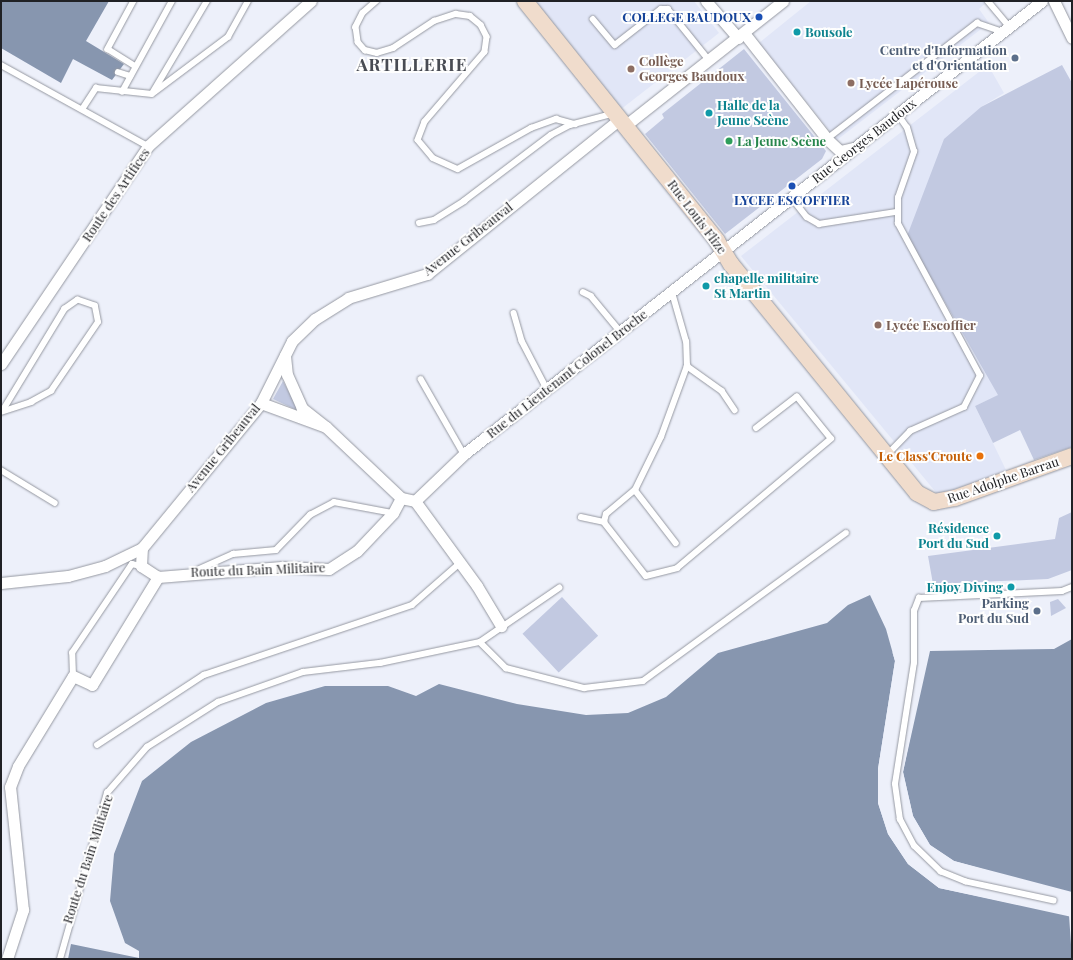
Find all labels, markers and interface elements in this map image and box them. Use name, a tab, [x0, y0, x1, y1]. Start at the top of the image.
place label: COLLEGE BAUDOUX	[622, 9, 751, 25]
marker: COLLEGE BAUDOUX	[754, 12, 764, 22]
place label: Bousole	[805, 24, 853, 40]
marker: Bousole	[792, 27, 802, 37]
place label: Centre d'Information et d'Orientation	[880, 43, 1007, 74]
marker: Centre d'Information et d'Orientation	[1010, 53, 1020, 63]
place label: Collège Georges Baudoux	[639, 54, 744, 85]
district label: ARTILLERIE	[357, 55, 467, 75]
marker: Collège Georges Baudoux	[626, 64, 636, 74]
place label: Lycée Lapérouse	[859, 75, 958, 91]
marker: Lycée Lapérouse	[846, 78, 856, 88]
street label: Rue Georges Baudoux	[809, 95, 919, 187]
place label: Halle de la Jeune Scène	[717, 98, 789, 129]
marker: Halle de la Jeune Scène	[704, 108, 714, 118]
place label: La Jeune Scène	[737, 133, 826, 149]
marker: La Jeune Scène	[724, 136, 734, 146]
street label: Route des Artifices	[79, 145, 153, 245]
street label: Rue Louis Flize	[664, 177, 730, 257]
marker: LYCEE ESCOFFIER	[787, 181, 797, 191]
place label: LYCEE ESCOFFIER	[734, 192, 850, 208]
street label: Avenue Gribeauval	[420, 199, 516, 279]
place label: chapelle militaire St Martin	[714, 271, 819, 302]
marker: chapelle militaire St Martin	[701, 281, 711, 291]
street label: Rue du Lieutenant Colonel Broche	[483, 306, 651, 442]
place label: Lycée Escoffier	[886, 317, 976, 333]
marker: Lycée Escoffier	[873, 320, 883, 330]
street label: Avenue Gribeauval	[183, 401, 263, 495]
place label: Le Class'Croute	[879, 448, 972, 464]
marker: Le Class'Croute	[975, 451, 985, 461]
street label: Rue Adolphe Barrau	[945, 454, 1061, 506]
place label: Résidence Port du Sud	[918, 521, 989, 552]
marker: Résidence Port du Sud	[992, 531, 1002, 541]
street label: Route du Bain Militaire	[190, 560, 326, 580]
place label: Enjoy Diving	[926, 579, 1003, 595]
marker: Enjoy Diving	[1006, 582, 1016, 592]
place label: Parking Port du Sud	[958, 596, 1029, 627]
marker: Parking Port du Sud	[1032, 606, 1042, 616]
street label: Route du Bain Militaire	[60, 792, 116, 926]

